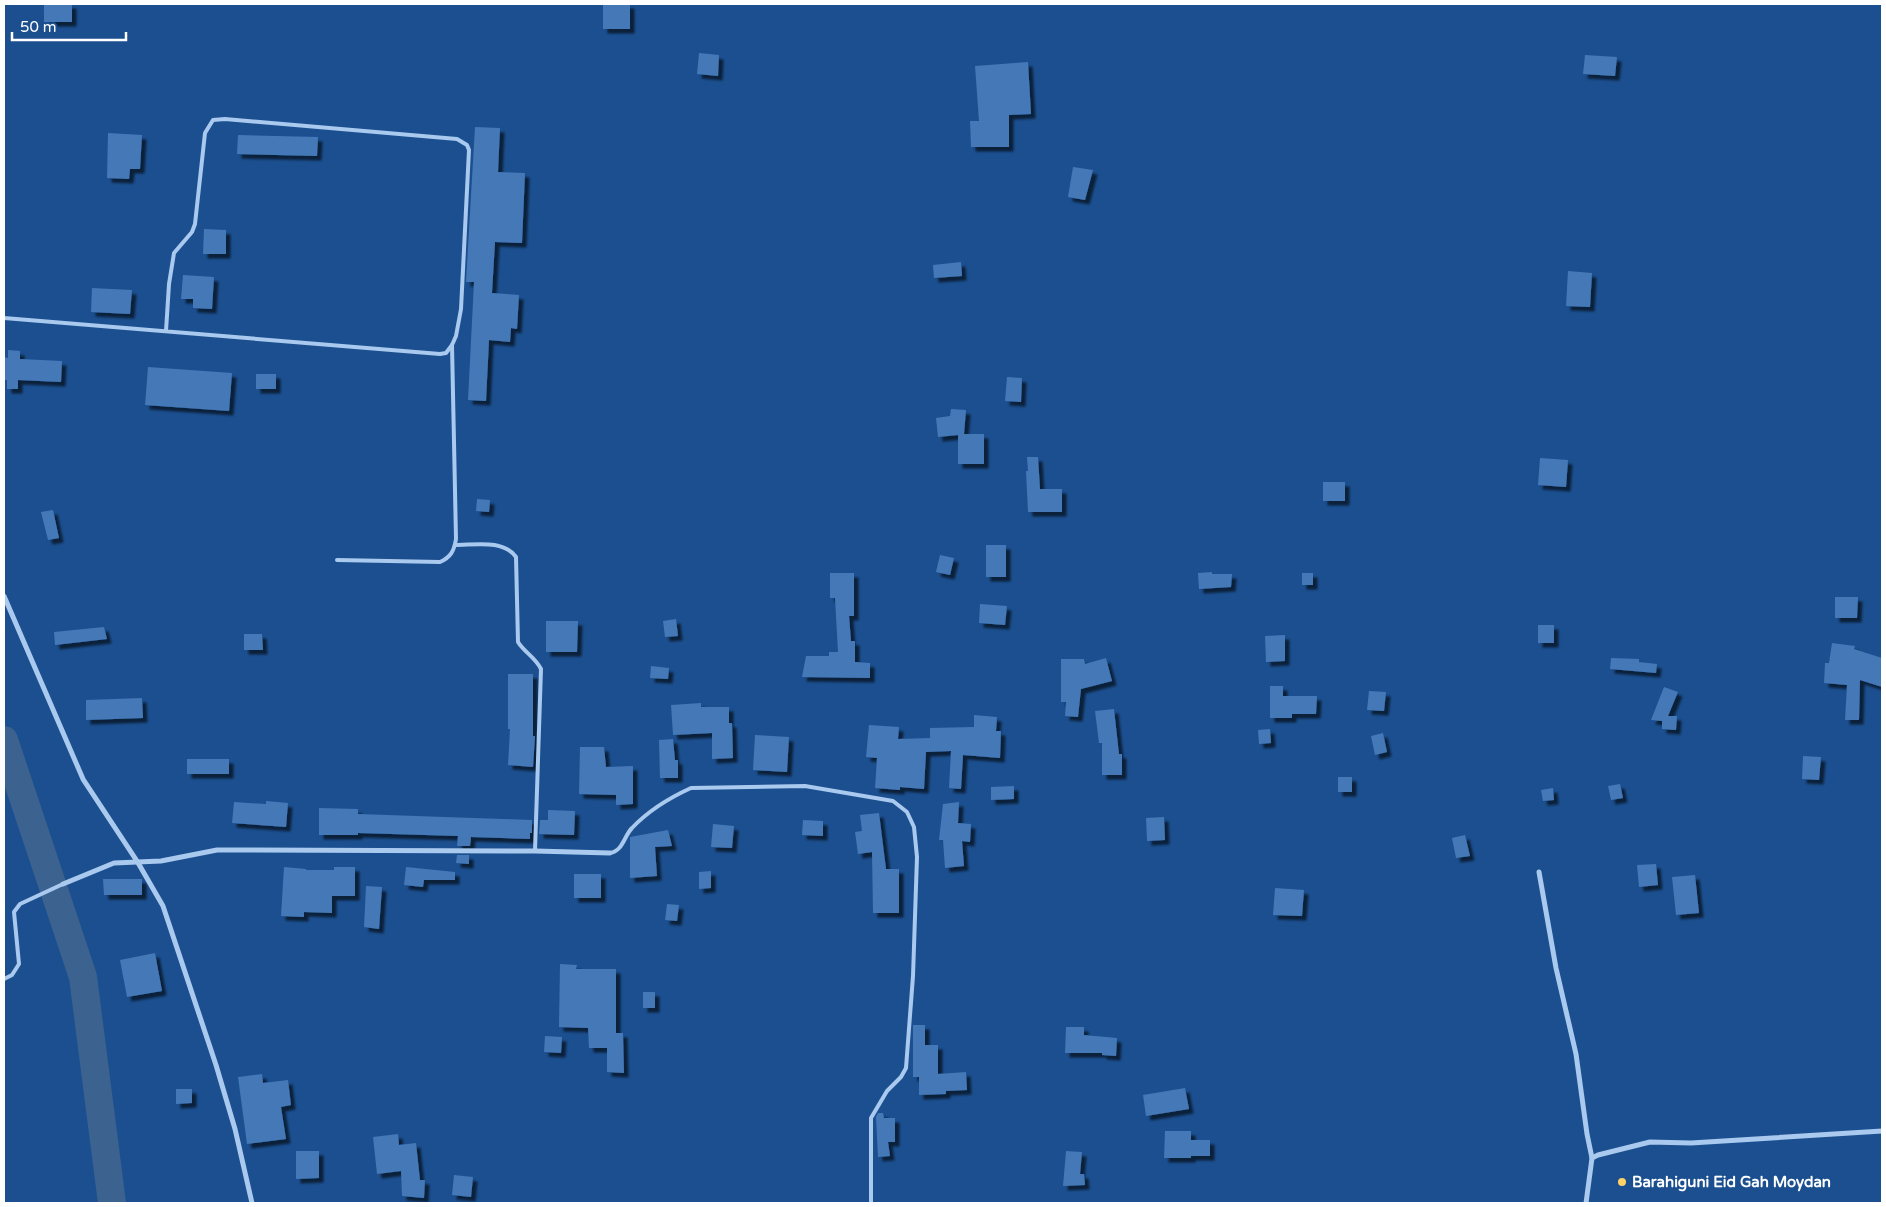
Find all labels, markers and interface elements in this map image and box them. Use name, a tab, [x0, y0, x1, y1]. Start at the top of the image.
scale bar	[12, 10, 126, 42]
text: 50 m	[20, 18, 57, 36]
place label: Barahiguni Eid Gah Moydan	[1632, 1173, 1831, 1192]
marker: Barahiguni Eid Gah Moydan	[1616, 1176, 1628, 1188]

